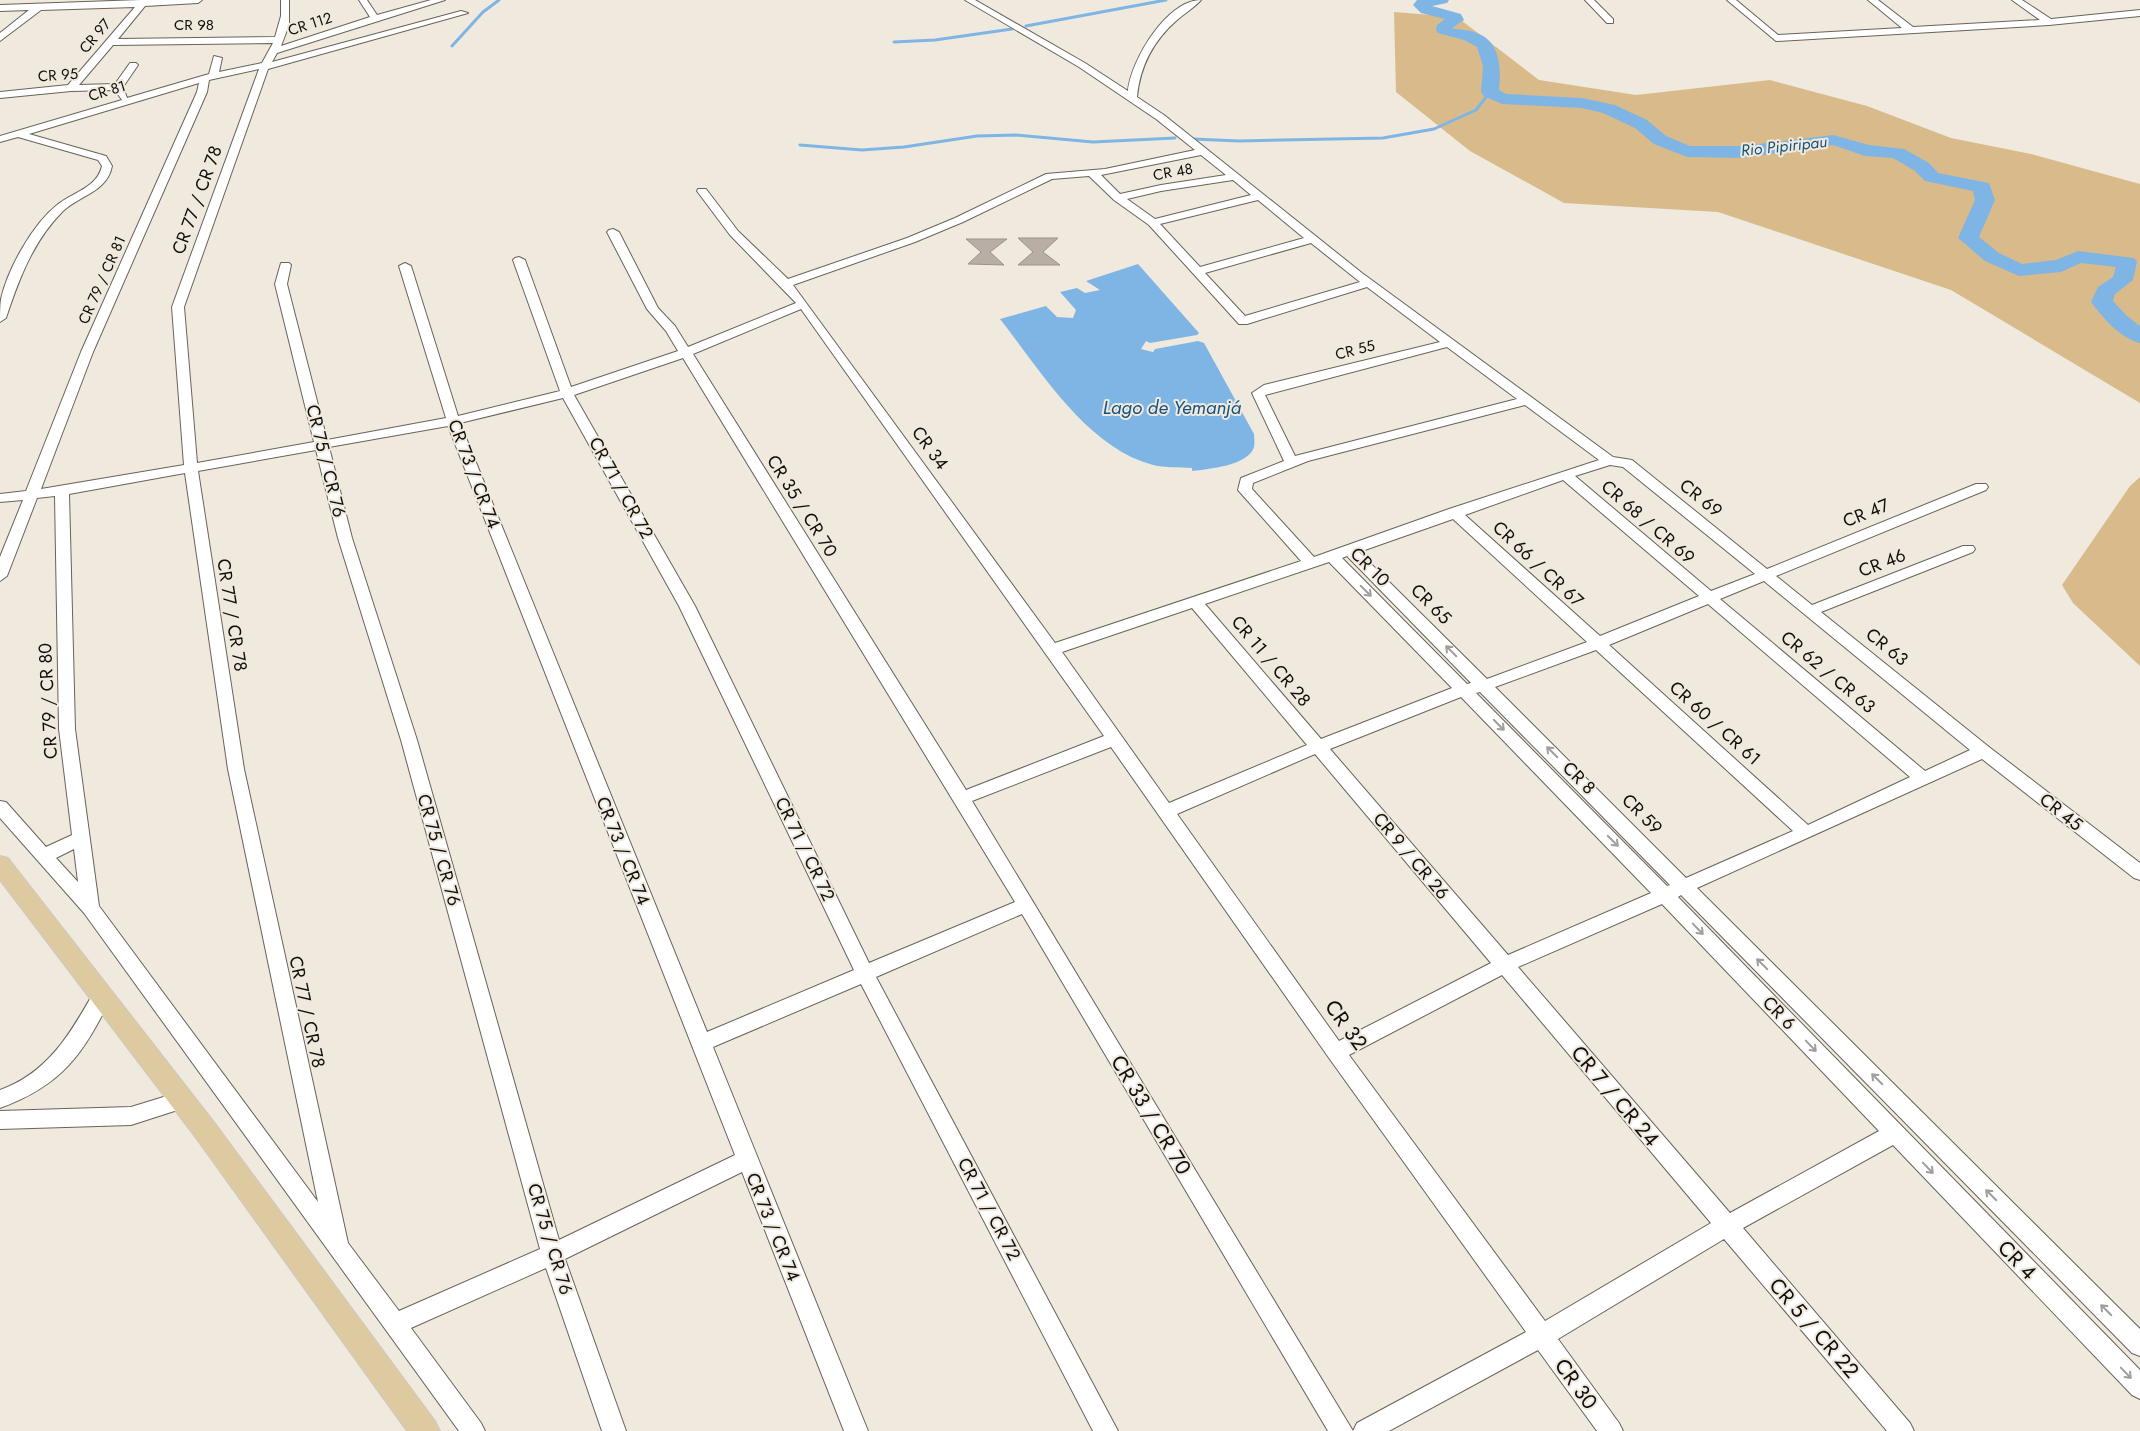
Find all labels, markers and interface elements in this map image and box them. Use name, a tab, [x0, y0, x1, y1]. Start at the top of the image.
street label: CR 112	[285, 7, 335, 41]
street label: CR 97	[74, 14, 116, 58]
street label: CR 98	[174, 14, 214, 36]
street label: CR 95	[37, 63, 79, 87]
street label: CR 81	[86, 75, 128, 107]
water label: Rio Pipiripau	[1740, 130, 1828, 162]
street label: CR 77 / CR 78	[165, 142, 229, 258]
street label: CR 48	[1151, 158, 1195, 186]
street label: CR 79 / CR 81	[73, 232, 131, 328]
street label: CR 55	[1333, 334, 1377, 366]
water label: Lago de Yemanjá	[1103, 394, 1242, 421]
street label: CR 75 / CR 76	[299, 402, 353, 520]
street label: CR 73 / CR 74	[441, 416, 507, 532]
street label: CR 34	[905, 421, 955, 475]
street label: CR 71 / CR 72	[582, 432, 660, 544]
street label: CR 35 / CR 70	[760, 450, 844, 562]
street label: CR 69	[1674, 473, 1728, 523]
street label: CR 68 / CR 69	[1595, 474, 1701, 570]
street label: CR 47	[1839, 492, 1894, 534]
street label: CR 66 / CR 67	[1487, 515, 1590, 614]
street label: CR 10	[1344, 541, 1396, 593]
street label: CR 46	[1855, 542, 1909, 584]
street label: CR 77 / CR 78	[210, 557, 254, 673]
street label: CR 65	[1405, 578, 1457, 630]
one-way arrow	[1360, 585, 1373, 597]
street label: CR 11 / CR 28	[1225, 610, 1317, 712]
street label: CR 63	[1860, 622, 1914, 672]
street label: CR 62 / CR 63	[1775, 625, 1881, 720]
street label: CR 79 / CR 80	[32, 642, 64, 760]
one-way arrow	[1445, 645, 1457, 657]
street label: CR 60 / CR 61	[1663, 675, 1767, 771]
one-way arrow	[1493, 719, 1505, 731]
one-way arrow	[1546, 746, 1558, 758]
street label: CR 8	[1556, 755, 1602, 801]
street label: CR 45	[2034, 787, 2088, 837]
street label: CR 59	[1616, 788, 1668, 840]
street label: CR 75 / CR 76	[411, 791, 467, 909]
street label: CR 73 / CR 74	[589, 793, 657, 909]
street label: CR 71 / CR 72	[769, 793, 841, 905]
street label: CR 9 / CR 26	[1367, 807, 1455, 905]
one-way arrow	[1606, 835, 1619, 847]
one-way arrow	[1692, 922, 1704, 935]
street label: CR 77 / CR 78	[282, 954, 332, 1070]
one-way arrow	[1756, 958, 1769, 970]
street label: CR 6	[1756, 990, 1802, 1036]
street label: CR 32	[1317, 994, 1375, 1056]
street label: CR 7 / CR 24	[1564, 1039, 1666, 1153]
one-way arrow	[1805, 1039, 1817, 1052]
street label: CR 33 / CR 70	[1103, 1049, 1199, 1181]
one-way arrow	[1871, 1073, 1883, 1086]
street label: CR 71 / CR 72	[951, 1153, 1027, 1265]
one-way arrow	[1922, 1162, 1934, 1174]
street label: CR 73 / CR 74	[739, 1169, 807, 1285]
street label: CR 75 / CR 76	[521, 1180, 579, 1298]
one-way arrow	[1985, 1188, 1997, 1201]
street label: CR 4	[1991, 1234, 2043, 1286]
street label: CR 5 / CR 22	[1762, 1271, 1866, 1385]
one-way arrow	[2100, 1304, 2112, 1316]
street label: CR 30	[1547, 1352, 1605, 1416]
one-way arrow	[2120, 1367, 2132, 1379]

